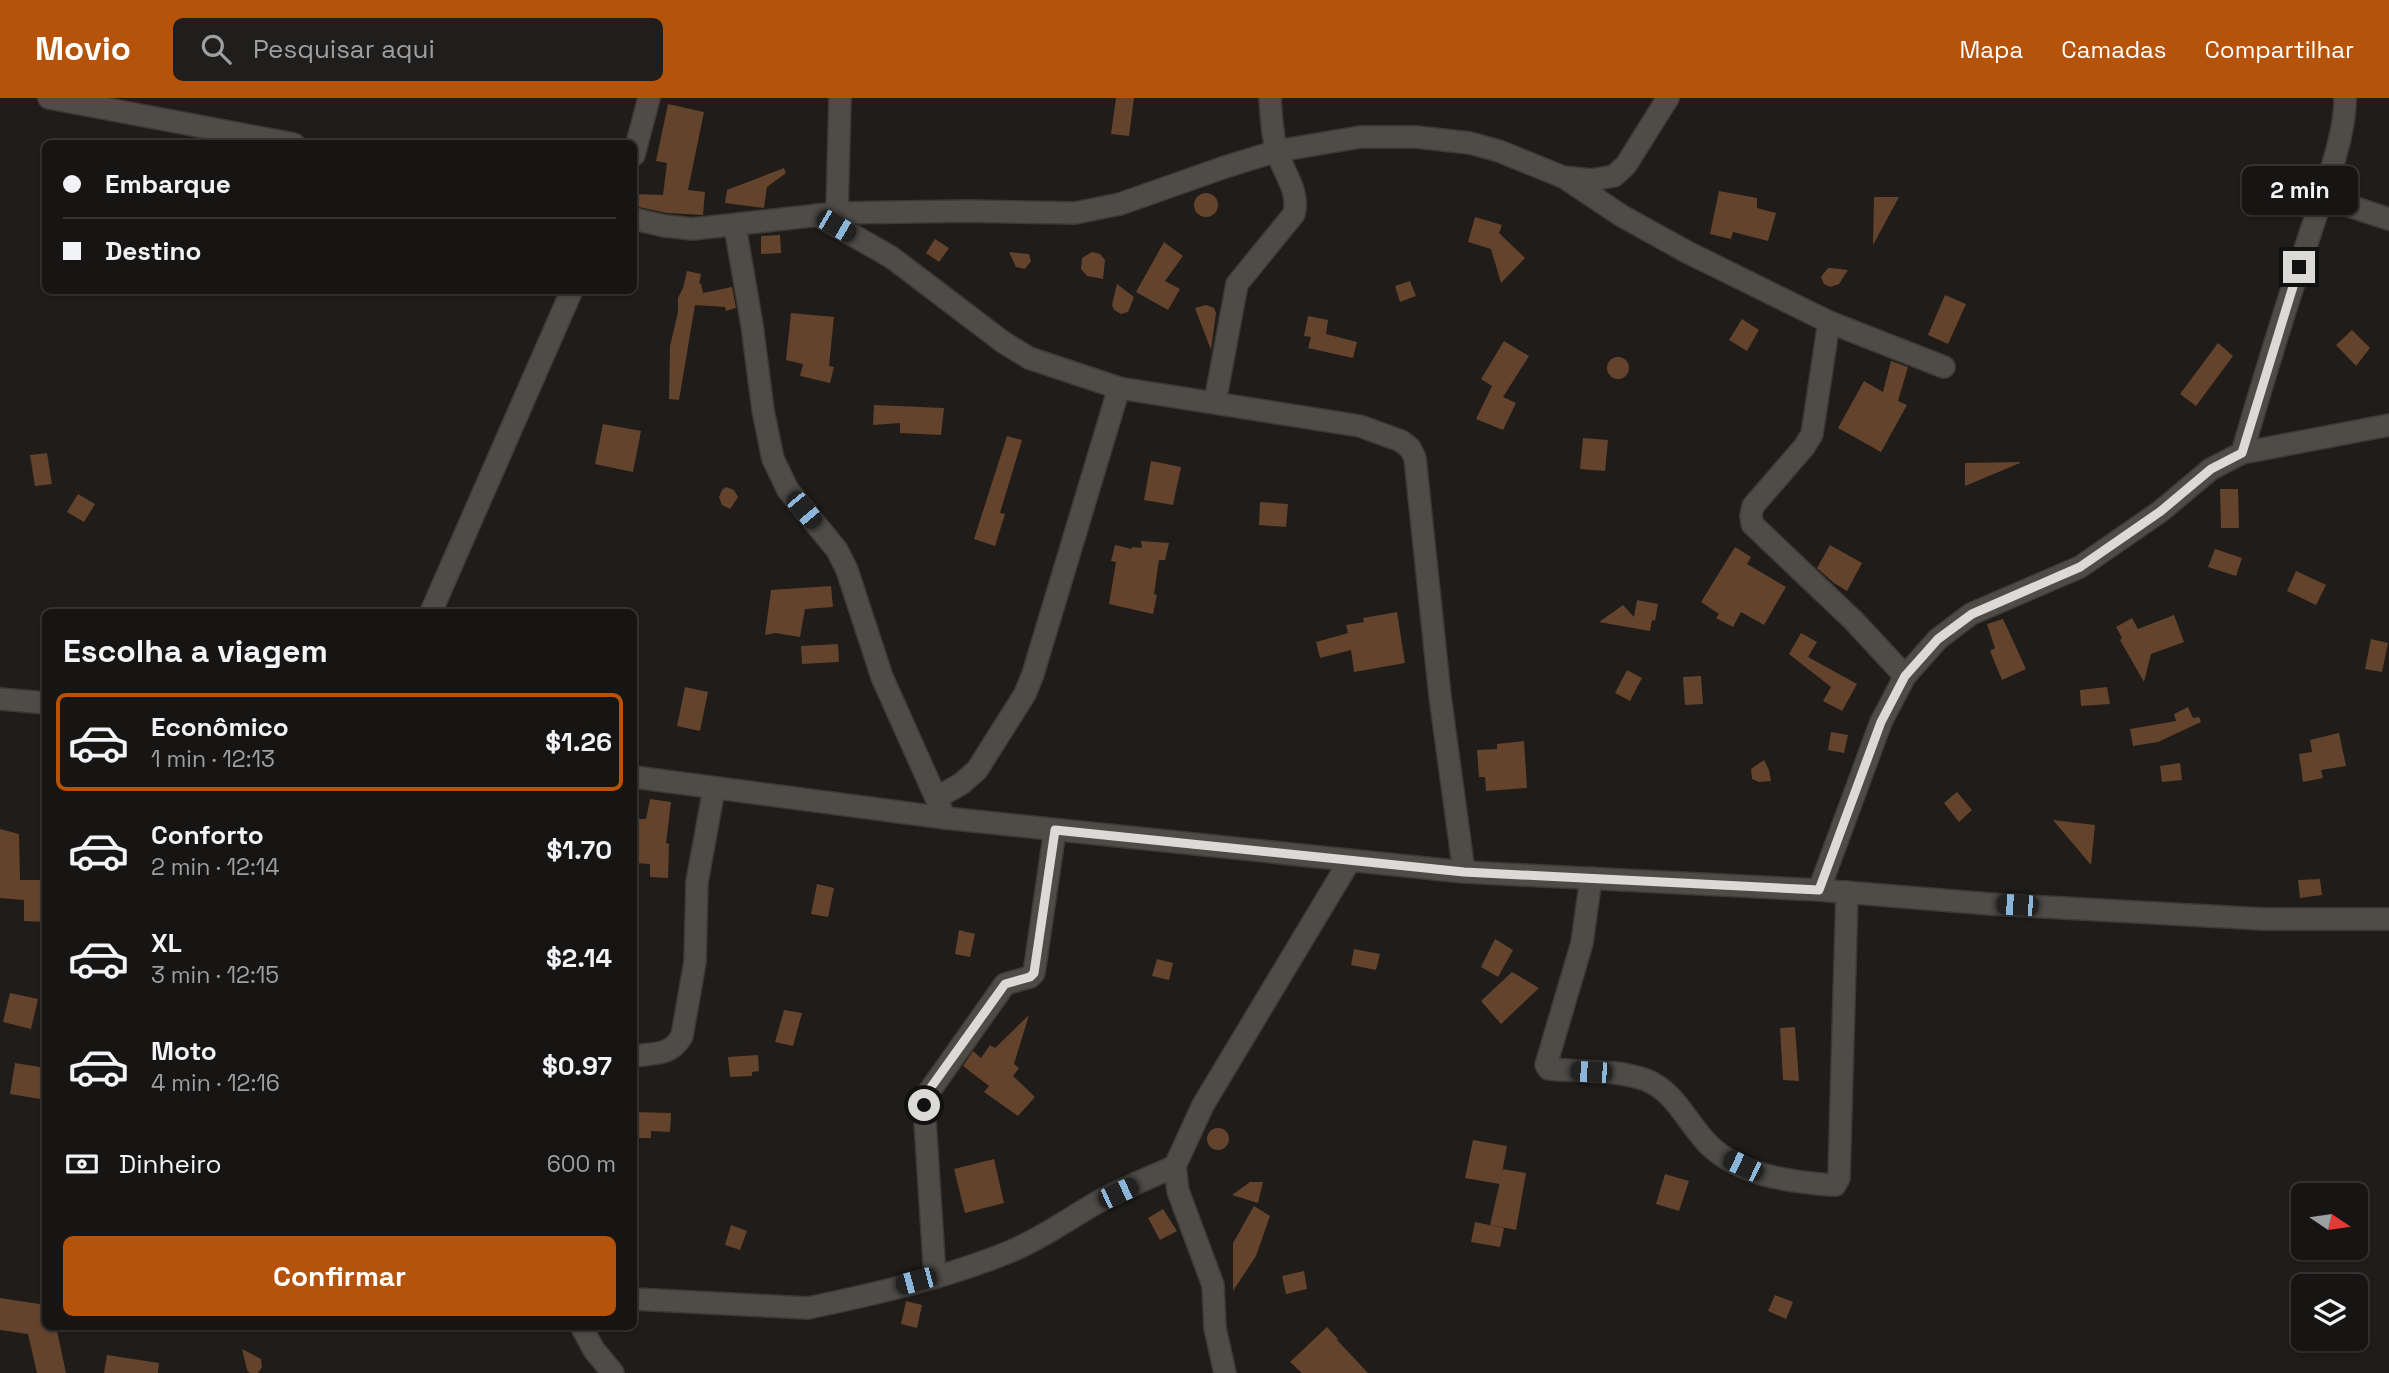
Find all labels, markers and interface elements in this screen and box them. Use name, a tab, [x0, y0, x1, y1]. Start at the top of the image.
search box	[173, 18, 663, 81]
text: Movio	[35, 28, 131, 70]
icon: search	[197, 30, 235, 68]
text: Pesquisar aqui	[253, 32, 435, 66]
text: Mapa	[1959, 34, 2023, 65]
text: Camadas	[2061, 34, 2166, 65]
text: Compartilhar	[2204, 34, 2354, 65]
callout: 2 min	[2241, 166, 2357, 214]
text: Embarque	[105, 167, 231, 201]
text: 2 min	[2270, 175, 2330, 205]
car	[813, 206, 860, 246]
text: Destino	[105, 234, 201, 268]
route end	[2283, 251, 2315, 283]
car	[783, 487, 826, 533]
text: Escolha a viagem	[63, 631, 328, 671]
text: Econômico	[151, 710, 289, 744]
icon: car	[67, 711, 130, 774]
text: $1.26	[545, 725, 612, 759]
text: 1 min · 12:13	[151, 744, 275, 774]
text: Conforto	[151, 818, 264, 852]
icon: car	[67, 819, 130, 882]
text: $1.70	[546, 833, 612, 867]
text: 2 min · 12:14	[151, 852, 280, 882]
car	[1996, 893, 2039, 917]
text: XL	[151, 926, 182, 960]
icon: car	[67, 927, 130, 990]
text: $2.14	[546, 941, 612, 975]
text: 3 min · 12:15	[151, 960, 279, 990]
text: Moto	[151, 1034, 217, 1068]
icon: car	[67, 1035, 130, 1098]
text: $0.97	[542, 1049, 612, 1083]
car	[1570, 1060, 1613, 1084]
text: 4 min · 12:16	[151, 1068, 280, 1098]
route start	[908, 1089, 940, 1121]
icon: cash	[63, 1145, 101, 1183]
text: Dinheiro	[119, 1147, 222, 1181]
car	[1720, 1147, 1767, 1185]
text: 600 m	[547, 1149, 616, 1179]
car	[1095, 1175, 1142, 1211]
north arrow	[2291, 1183, 2368, 1260]
map controls	[2291, 1183, 2368, 1351]
button: Confirmar	[63, 1236, 616, 1316]
car	[893, 1265, 940, 1297]
button: layers	[2291, 1274, 2368, 1351]

